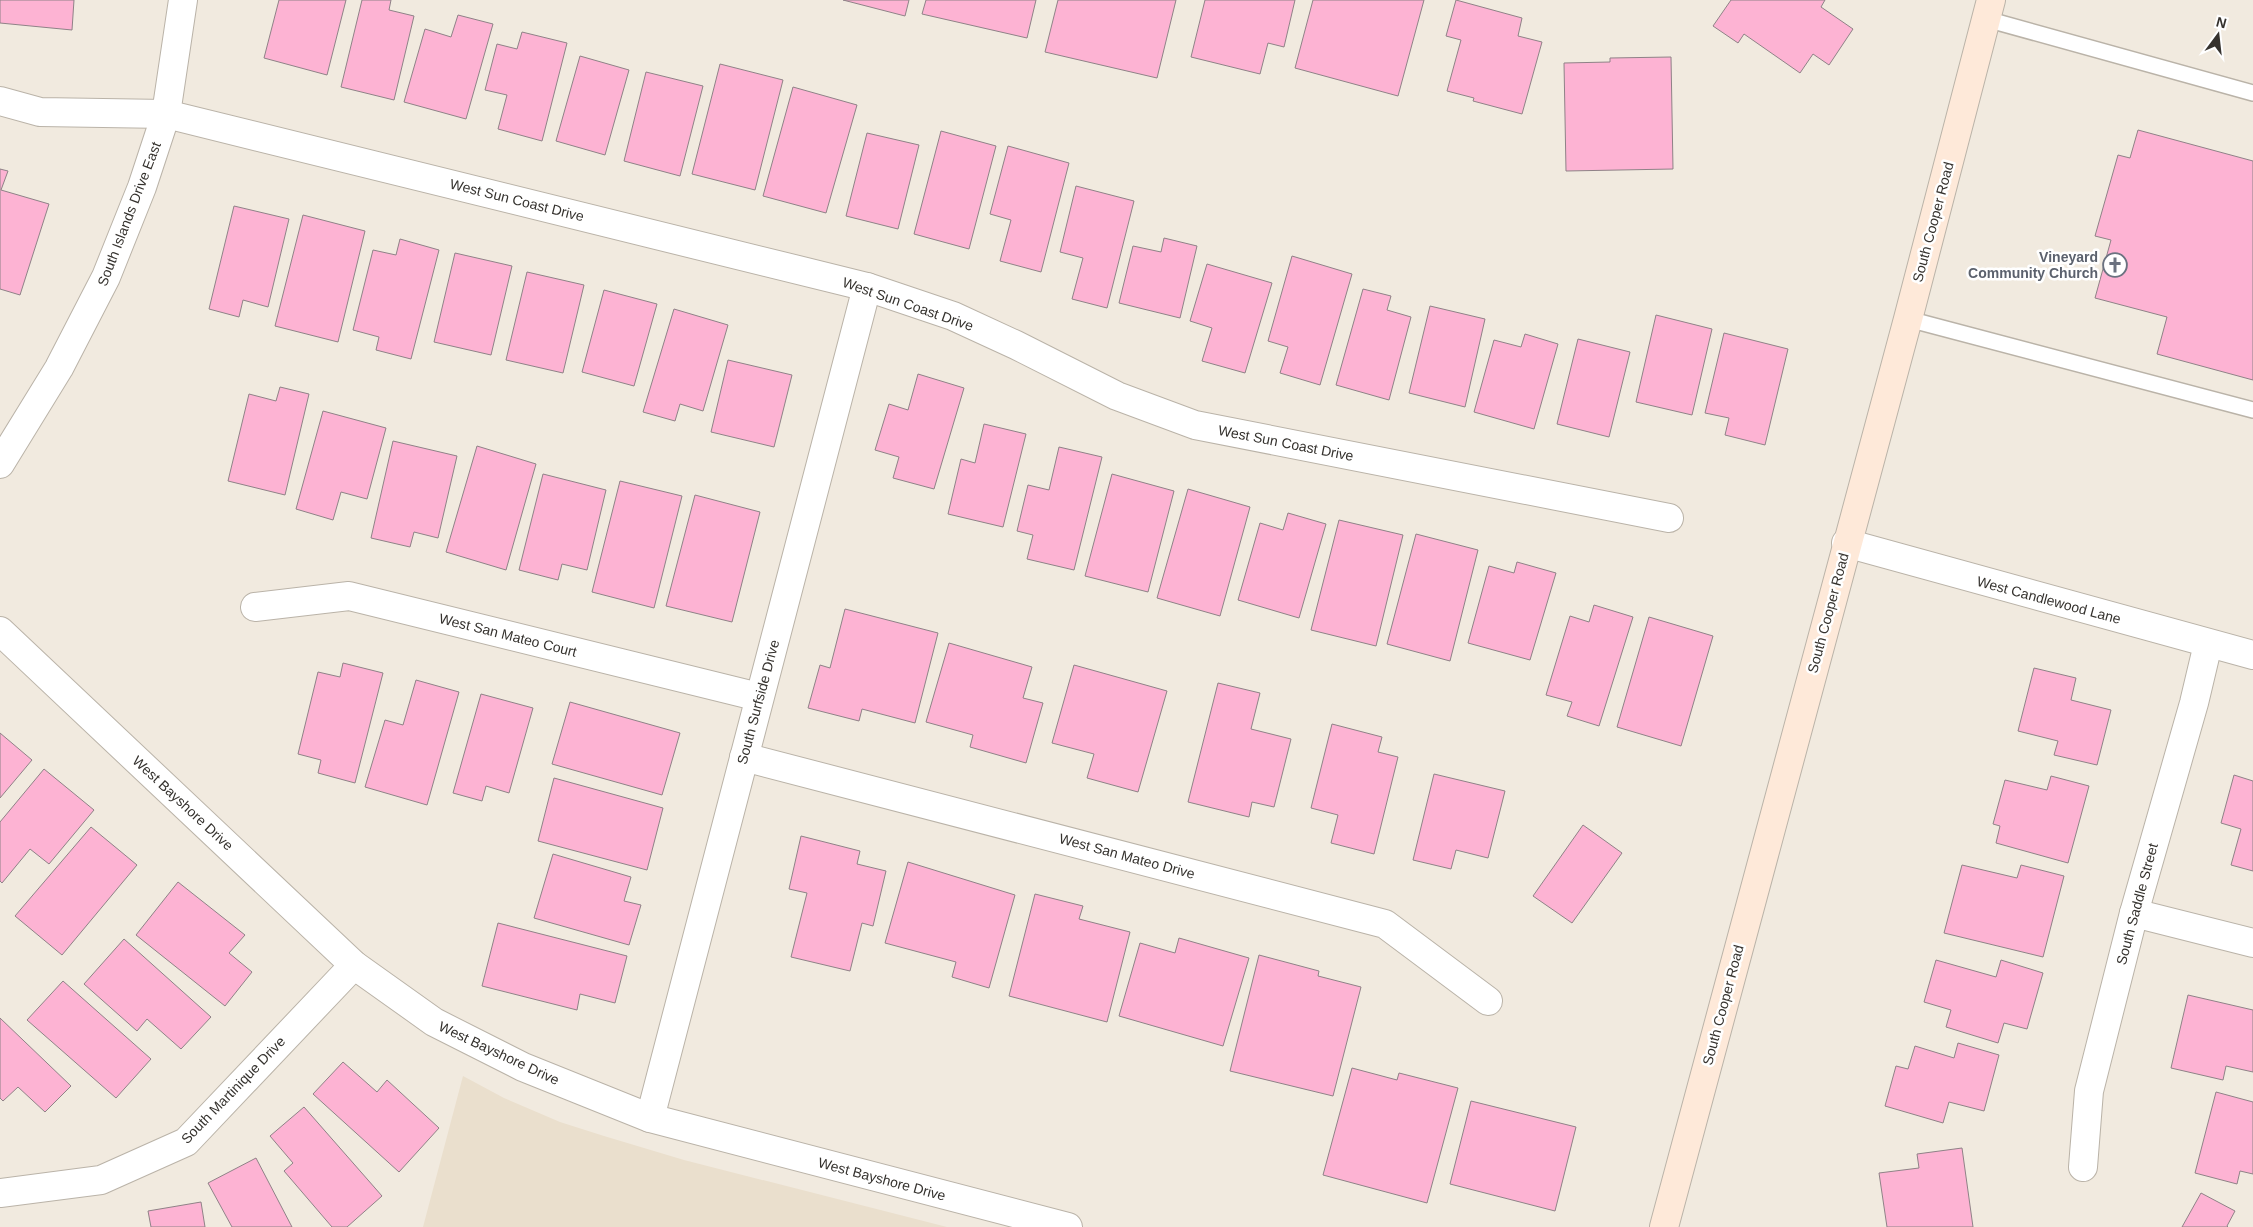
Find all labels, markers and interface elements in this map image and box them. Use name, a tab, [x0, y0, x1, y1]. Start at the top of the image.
north arrow	[2193, 10, 2243, 60]
text: N	[2214, 13, 2228, 31]
street label: South Islands Drive East	[94, 139, 164, 288]
street label: South Cooper Road	[1909, 160, 1957, 284]
street label: West Sun Coast Drive	[448, 176, 586, 224]
place label: Vineyard Community Church	[1968, 249, 2098, 281]
church icon: Vineyard Community Church	[2102, 252, 2128, 278]
street label: West Sun Coast Drive	[840, 274, 976, 334]
street label: West Sun Coast Drive	[1217, 422, 1355, 464]
street label: South Cooper Road	[1804, 551, 1852, 675]
street label: West Candlewood Lane	[1975, 573, 2123, 627]
street label: West San Mateo Court	[437, 610, 579, 660]
street label: South Surfside Drive	[734, 638, 782, 766]
street label: West Bayshore Drive	[130, 752, 237, 854]
street label: West San Mateo Drive	[1057, 830, 1197, 882]
street label: South Saddle Street	[2113, 841, 2161, 967]
street label: South Cooper Road	[1699, 943, 1747, 1067]
street label: West Bayshore Drive	[436, 1018, 562, 1088]
street label: South Martinique Drive	[178, 1033, 288, 1147]
street label: West Bayshore Drive	[817, 1154, 948, 1204]

